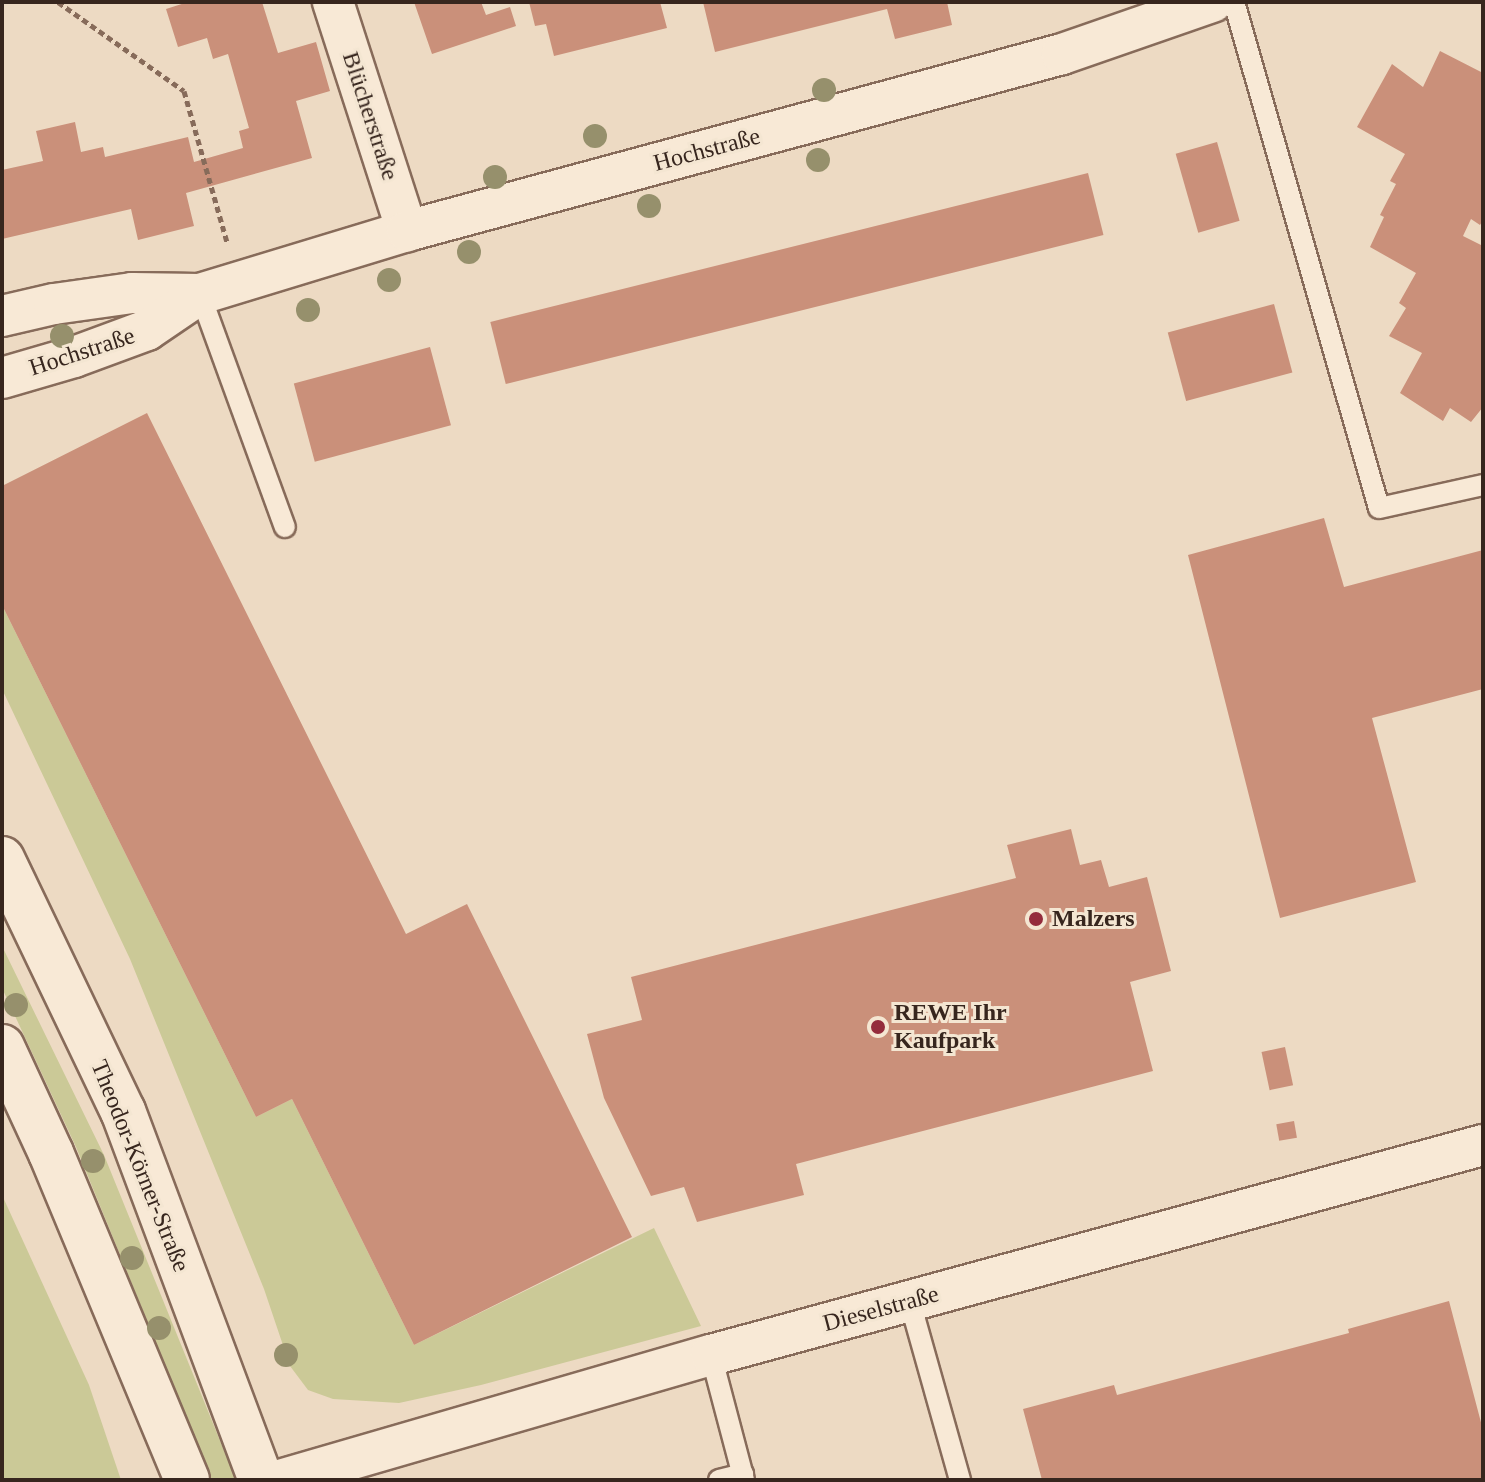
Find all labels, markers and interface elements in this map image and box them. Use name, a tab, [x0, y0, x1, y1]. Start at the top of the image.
street label: Blücherstraße	[336, 48, 404, 184]
street label: Hochstraße	[650, 122, 764, 178]
street label: Hochstraße	[26, 321, 138, 383]
place label: Malzers	[1052, 905, 1135, 933]
marker: Malzers	[1027, 910, 1045, 928]
place label: REWE Ihr Kaufpark	[894, 999, 1007, 1055]
marker: REWE Ihr Kaufpark	[869, 1018, 887, 1036]
street label: Theodor-Körner-Straße	[84, 1056, 196, 1276]
street label: Dieselstraße	[820, 1280, 942, 1338]

